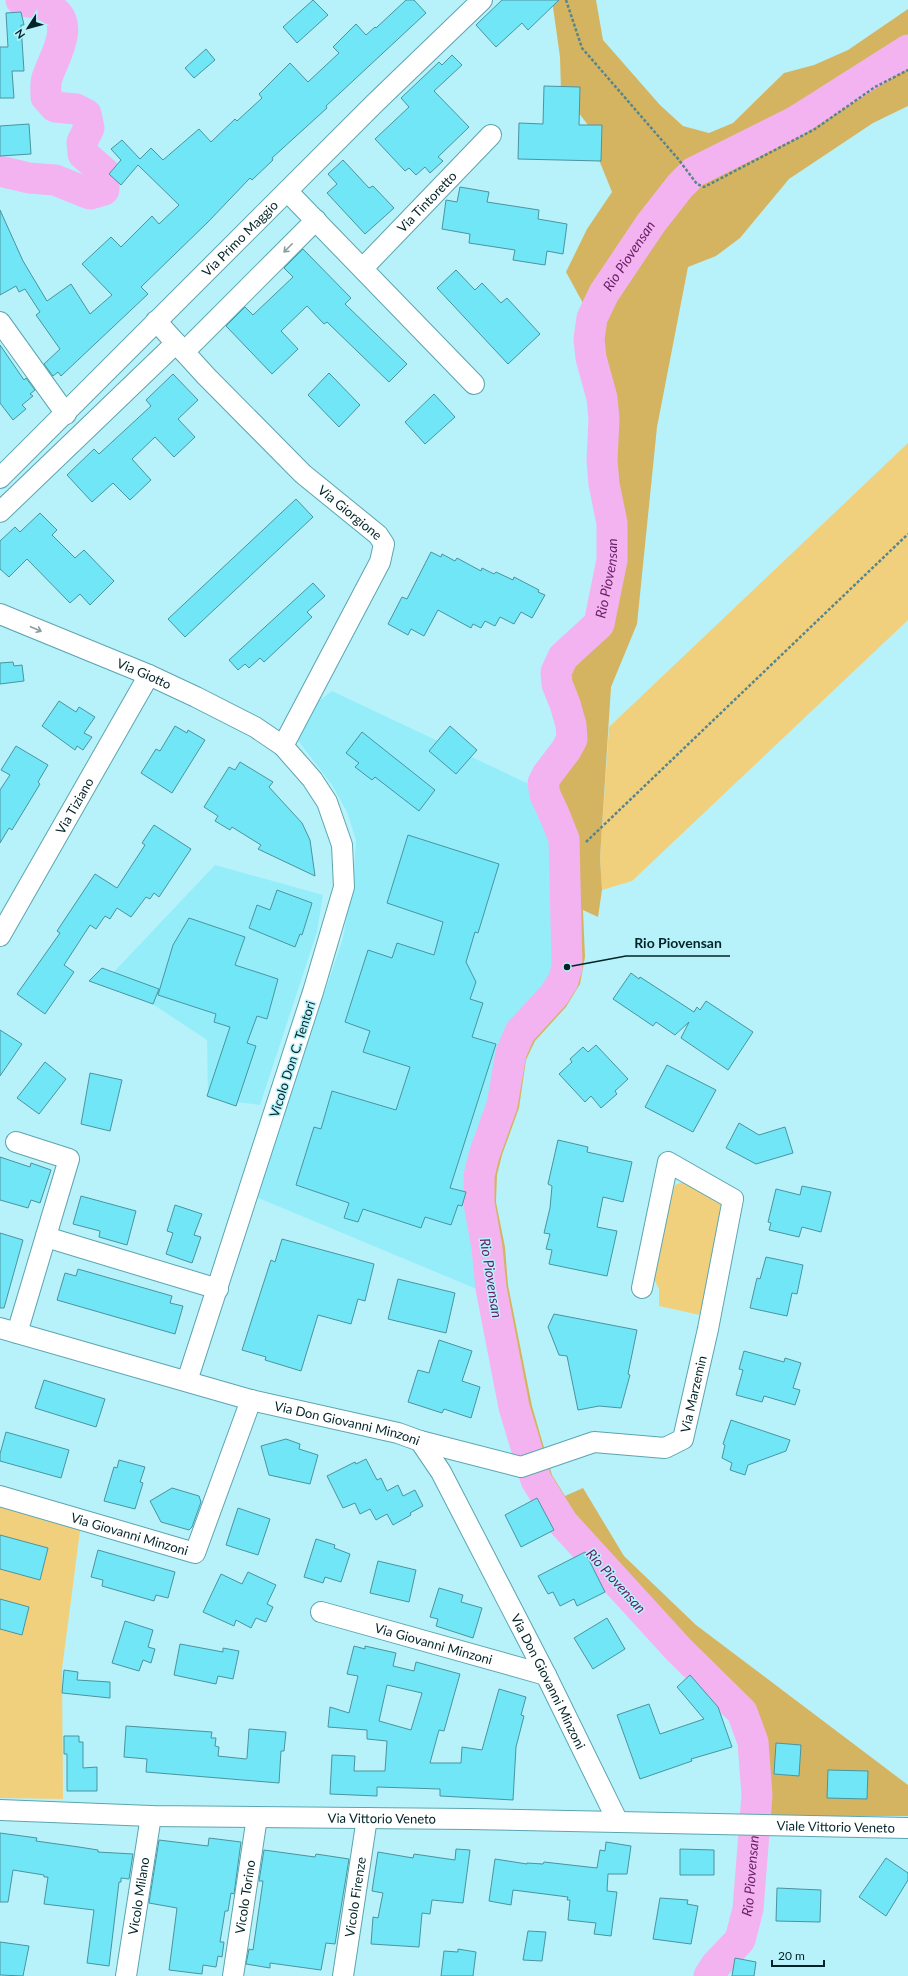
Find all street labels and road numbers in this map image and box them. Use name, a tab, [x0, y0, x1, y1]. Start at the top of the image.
street label: Via Tintoretto	[394, 168, 460, 236]
street label: Via Primo Maggio	[198, 197, 281, 280]
street label: Via Giorgione	[315, 482, 385, 543]
street label: Via Giotto	[115, 655, 174, 692]
street label: Via Tiziano	[52, 775, 97, 837]
street label: Vicolo Don C. Tentori	[266, 999, 318, 1119]
street label: Via Marzemin	[677, 1354, 710, 1434]
street label: Via Don Giovanni Minzoni	[273, 1398, 422, 1448]
street label: Via Giovanni Minzoni	[69, 1509, 190, 1559]
street label: Via Don Giovanni Minzoni	[508, 1611, 589, 1752]
street label: Via Giovanni Minzoni	[373, 1619, 494, 1668]
street label: Via Vittorio Veneto	[328, 1810, 436, 1827]
street label: Viale Vittorio Veneto	[776, 1817, 895, 1836]
street label: Vicolo Milano	[125, 1856, 152, 1936]
street label: Vicolo Firenze	[341, 1856, 369, 1938]
street label: Vicolo Torino	[231, 1859, 258, 1935]

